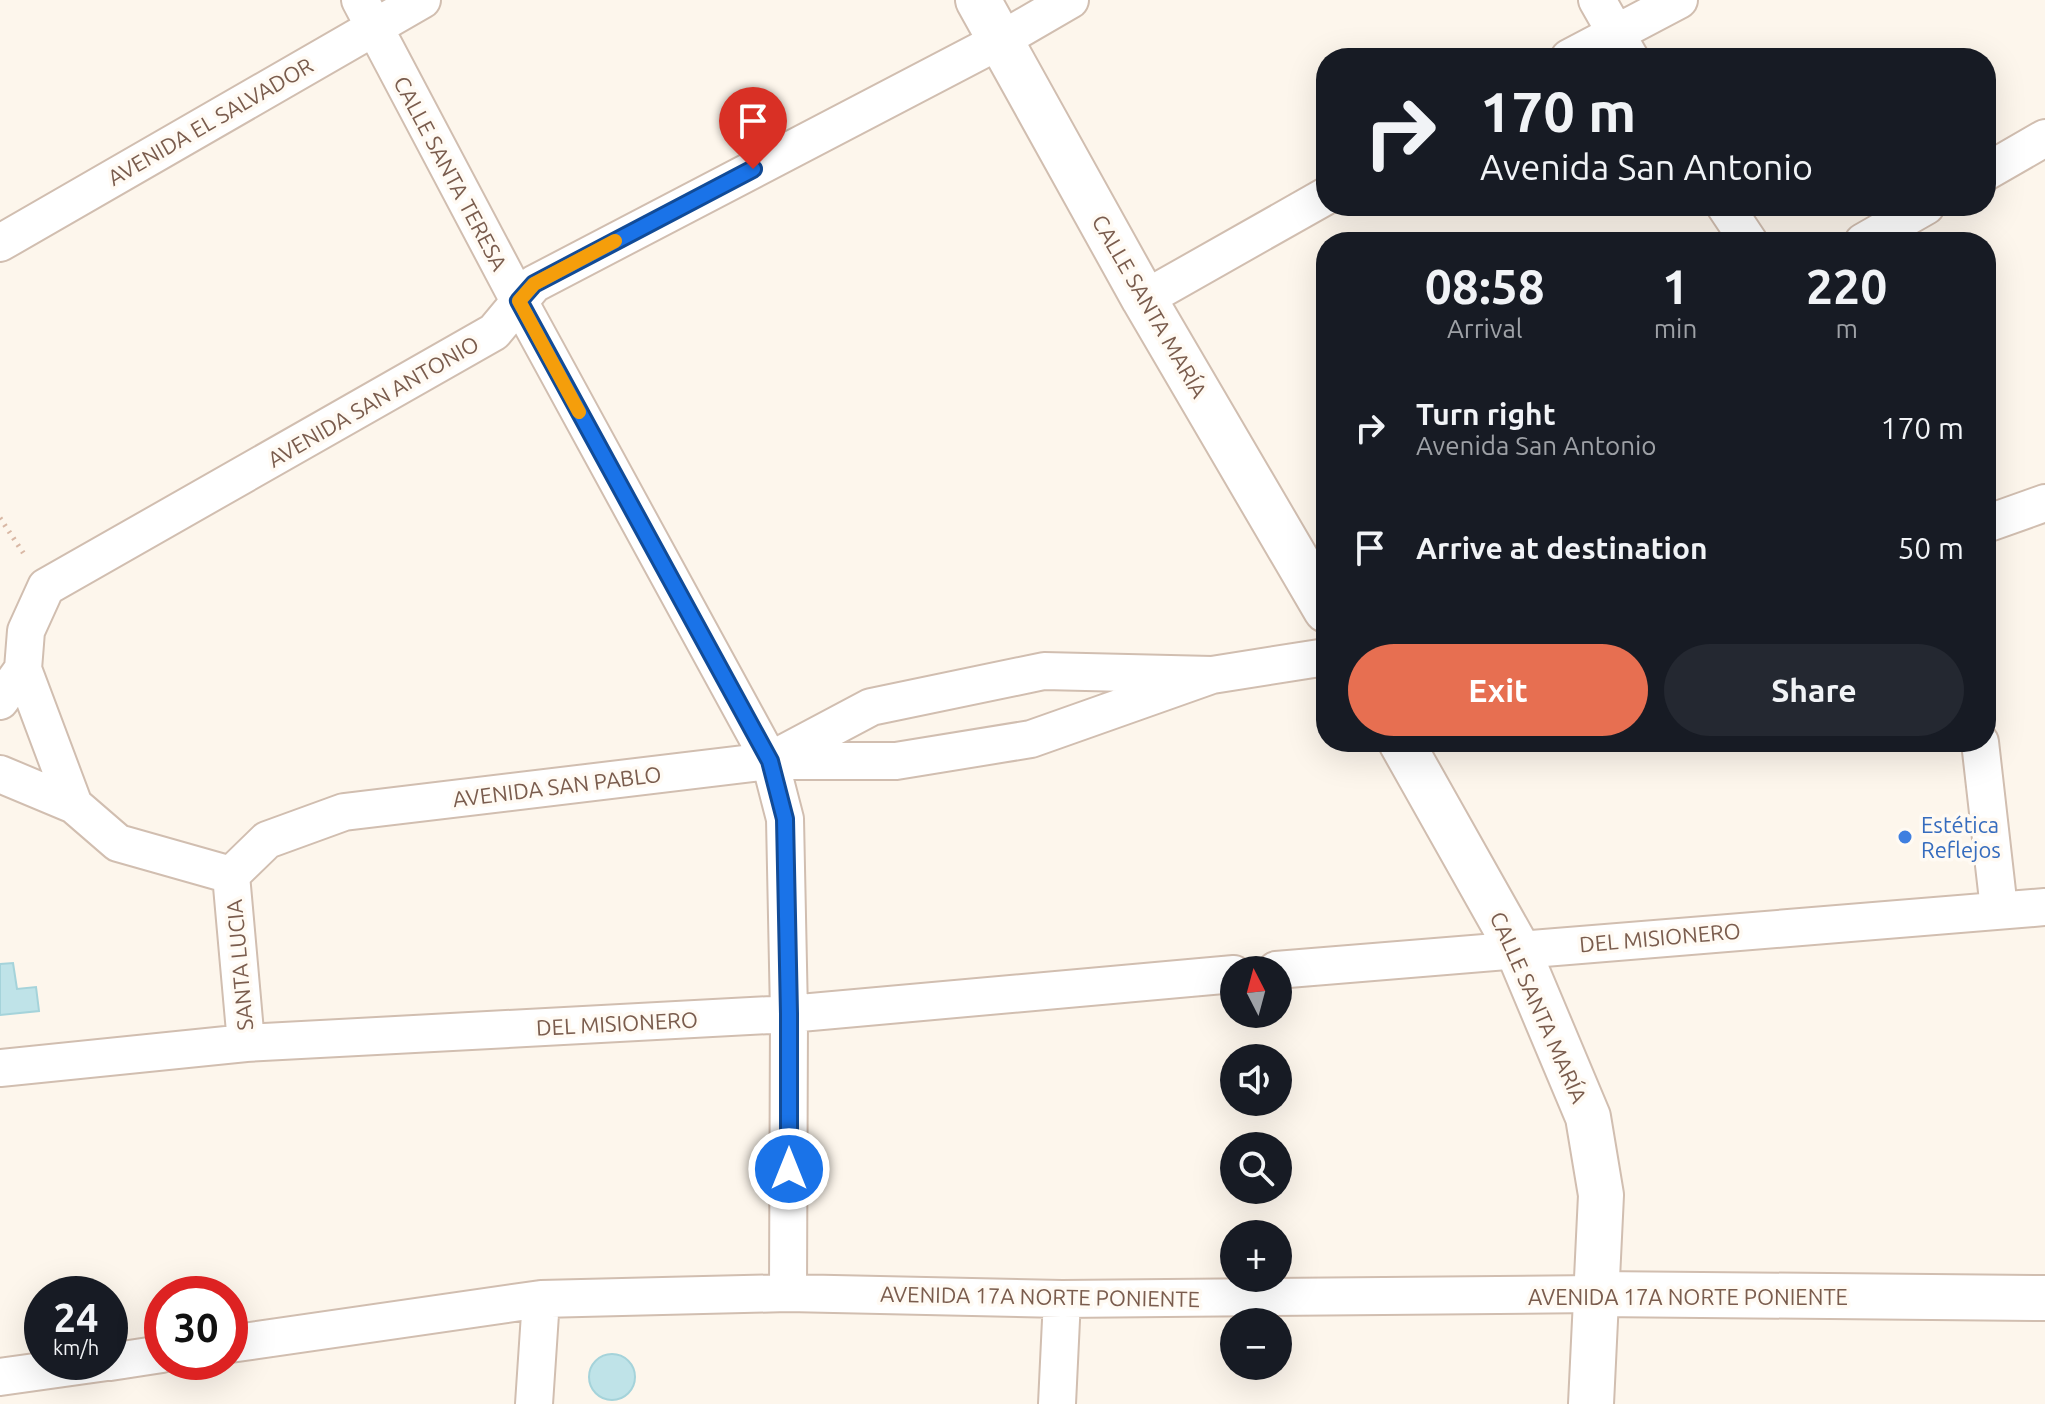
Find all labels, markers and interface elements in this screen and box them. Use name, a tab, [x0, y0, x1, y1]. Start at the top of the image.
street label: AVENIDA EL SALVADOR	[103, 52, 317, 190]
street label: CALLE SANTA TERESA	[389, 72, 513, 275]
icon: right	[1348, 80, 1452, 184]
text: 170 m	[1480, 80, 1636, 143]
pin	[719, 87, 787, 169]
icon: arrive	[731, 99, 775, 143]
text: Avenida San Antonio	[1480, 146, 1813, 187]
street label: CALLE SANTA MARÍA	[1087, 210, 1214, 403]
text: 08:58	[1425, 259, 1545, 313]
text: 1	[1662, 259, 1689, 313]
text: 220	[1806, 259, 1887, 313]
text: Arrival	[1447, 314, 1523, 343]
text: min	[1654, 314, 1697, 343]
text: m	[1835, 314, 1858, 343]
street label: AVENIDA SAN ANTONIO	[263, 330, 483, 472]
text: Turn right	[1416, 397, 1556, 431]
icon: right	[1348, 406, 1392, 450]
text: 170 m	[1880, 411, 1964, 445]
text: Avenida San Antonio	[1416, 431, 1657, 460]
icon: arrive	[1348, 526, 1392, 570]
text: Arrive at destination	[1416, 531, 1708, 565]
text: 50 m	[1897, 531, 1964, 565]
button: Exit	[1348, 644, 1648, 736]
button: Share	[1664, 644, 1964, 736]
street label: AVENIDA SAN PABLO	[451, 761, 663, 811]
place label: Estética Reflejos	[1921, 812, 2001, 862]
marker: Estética Reflejos	[1896, 828, 1914, 846]
street label: SANTA LUCIA	[221, 898, 257, 1032]
street label: CALLE SANTA MARÍA	[1485, 907, 1594, 1107]
street label: DEL MISIONERO	[1578, 917, 1742, 957]
north arrow	[1220, 956, 1292, 1028]
map controls	[1220, 956, 1292, 1380]
street label: DEL MISIONERO	[536, 1006, 698, 1040]
button: sound	[1220, 1044, 1292, 1116]
position arrow	[747, 1127, 831, 1211]
button: search	[1220, 1132, 1292, 1204]
button: +	[1220, 1220, 1292, 1292]
speed limit sign: 30	[144, 1276, 248, 1380]
street label: AVENIDA 17A NORTE PONIENTE	[880, 1281, 1200, 1311]
street label: AVENIDA 17A NORTE PONIENTE	[1528, 1284, 1848, 1309]
text: 24	[53, 1295, 99, 1340]
button: −	[1220, 1308, 1292, 1380]
text: km/h	[53, 1336, 99, 1359]

